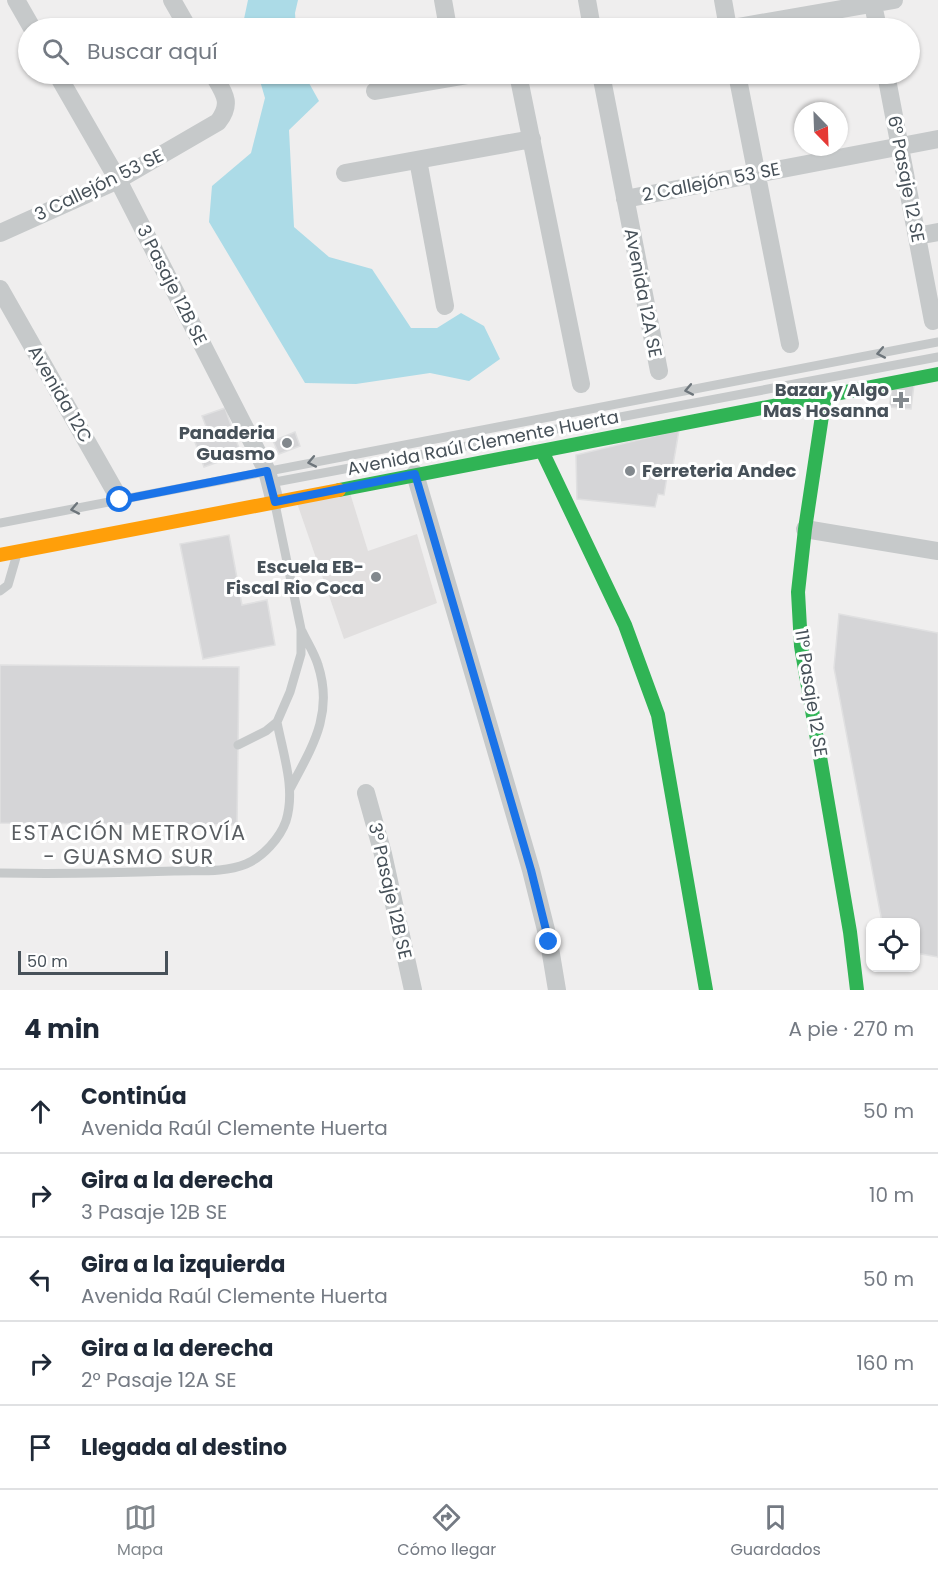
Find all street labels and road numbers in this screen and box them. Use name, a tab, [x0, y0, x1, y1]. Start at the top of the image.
street label: 6° Pasaje 12 SE	[882, 113, 931, 245]
street label: 3 Callejón 53 SE	[30, 143, 167, 227]
street label: 2 Callejón 53 SE	[640, 156, 782, 207]
street label: 3 Pasaje 12B SE	[131, 220, 213, 349]
street label: Avenida 12A SE	[619, 226, 668, 360]
street label: Avenida 12C	[22, 341, 98, 447]
street label: Avenida Raúl Clemente Huerta	[345, 404, 621, 481]
street label: 11° Pasaje 12 SE	[789, 627, 834, 759]
street label: 3° Pasaje 12B SE	[363, 820, 418, 961]

